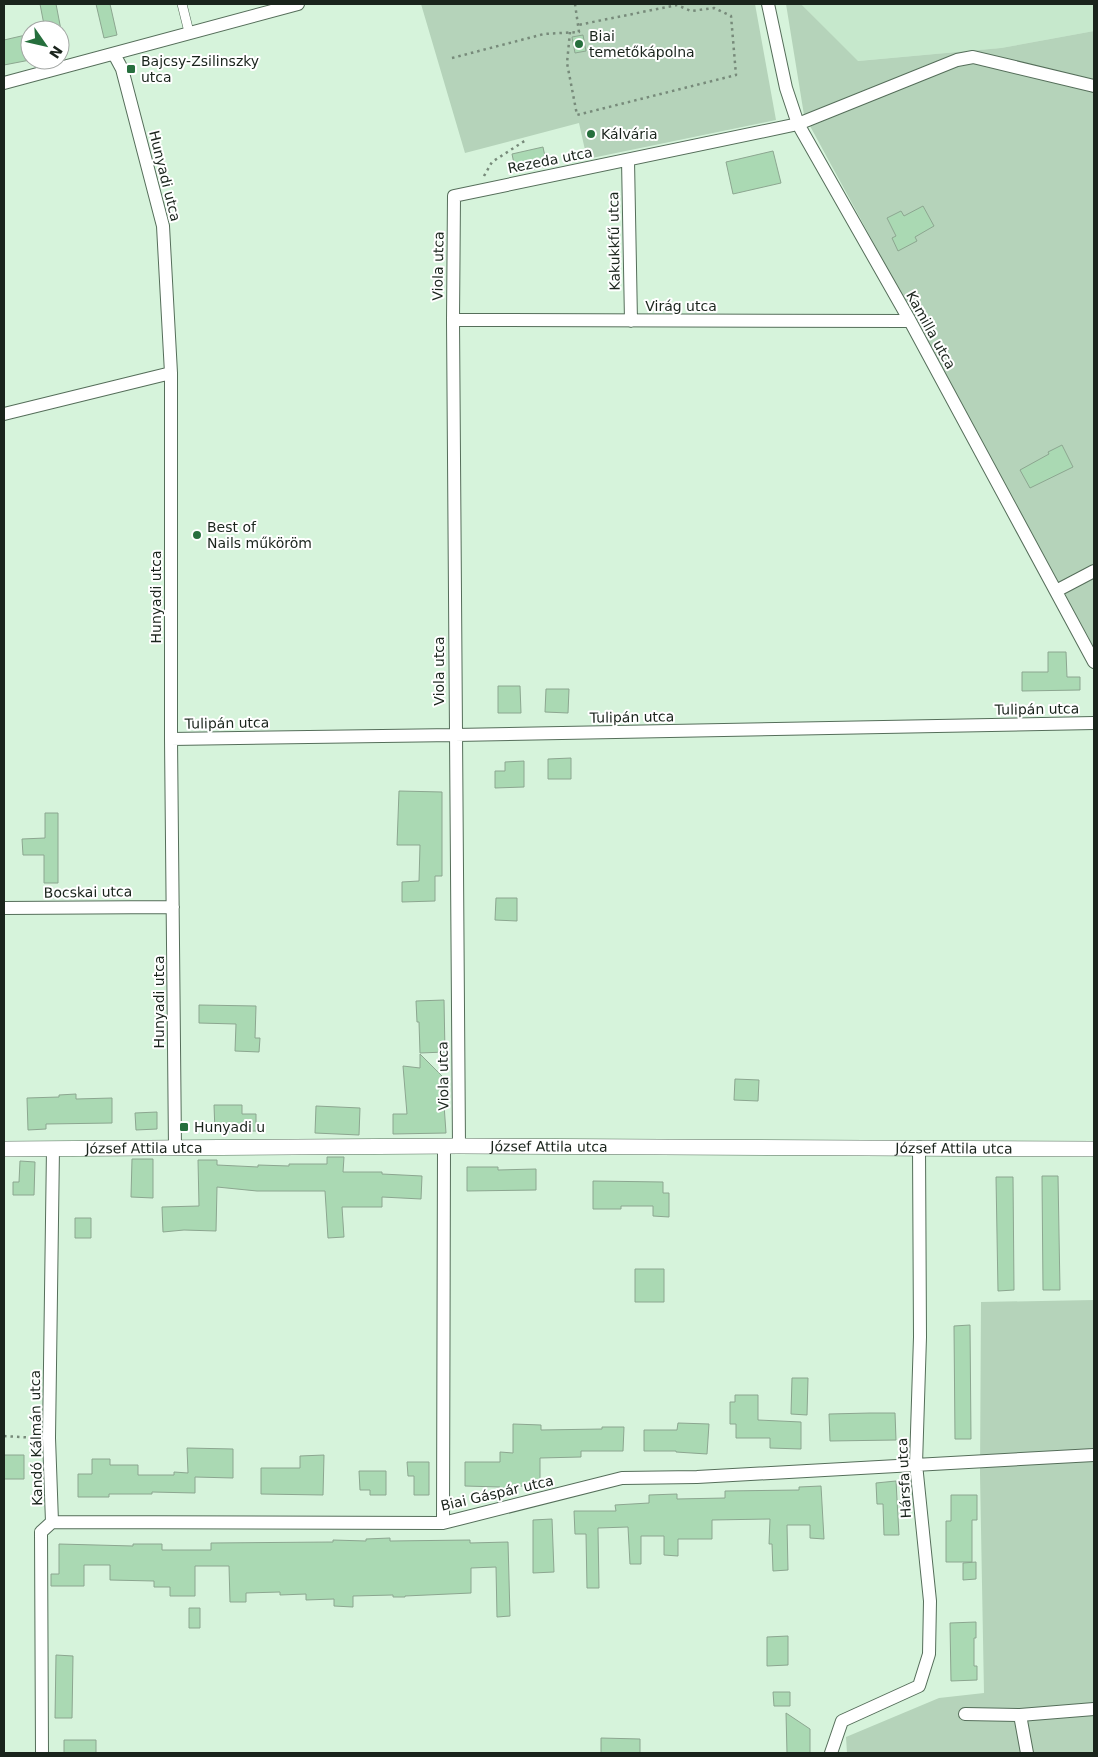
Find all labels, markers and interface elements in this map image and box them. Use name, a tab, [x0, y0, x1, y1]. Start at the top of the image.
north arrow	[20, 20, 70, 70]
place label: Biai temetőkápolna	[589, 28, 695, 60]
marker: Biai temetőkápolna	[573, 38, 585, 50]
text: N	[46, 43, 66, 62]
place label: Bajcsy-Zsilinszky utca	[141, 53, 259, 85]
marker: Bajcsy-Zsilinszky utca	[125, 63, 137, 75]
place label: Kálvária	[601, 126, 658, 142]
marker: Kálvária	[585, 128, 597, 140]
street label: Hunyadi utca	[146, 129, 184, 223]
street label: Rezeda utca	[506, 144, 594, 176]
street label: Kakukkfű utca	[605, 191, 623, 291]
street label: Viola utca	[429, 231, 447, 301]
street label: Kamilla utca	[903, 288, 959, 372]
street label: Virág utca	[645, 298, 717, 314]
place label: Best of Nails műköröm	[207, 519, 312, 551]
marker: Best of Nails műköröm	[191, 529, 203, 541]
street label: Hunyadi utca	[148, 550, 164, 644]
street label: Viola utca	[431, 636, 447, 706]
street label: Tulipán utca	[994, 700, 1079, 718]
street label: Tulipán utca	[589, 708, 674, 726]
street label: Tulipán utca	[184, 714, 269, 732]
street label: Bocskai utca	[44, 883, 132, 901]
street label: Hunyadi utca	[151, 955, 167, 1049]
street label: Viola utca	[434, 1041, 452, 1111]
place label: Hunyadi u	[194, 1119, 265, 1135]
marker: Hunyadi u	[178, 1121, 190, 1133]
street label: József Attila utca	[489, 1138, 608, 1155]
street label: József Attila utca	[84, 1140, 203, 1156]
street label: József Attila utca	[894, 1140, 1013, 1157]
street label: Kandó Kálmán utca	[27, 1370, 45, 1506]
street label: Hársfa utca	[894, 1437, 914, 1519]
street label: Biai Gáspár utca	[439, 1472, 555, 1514]

